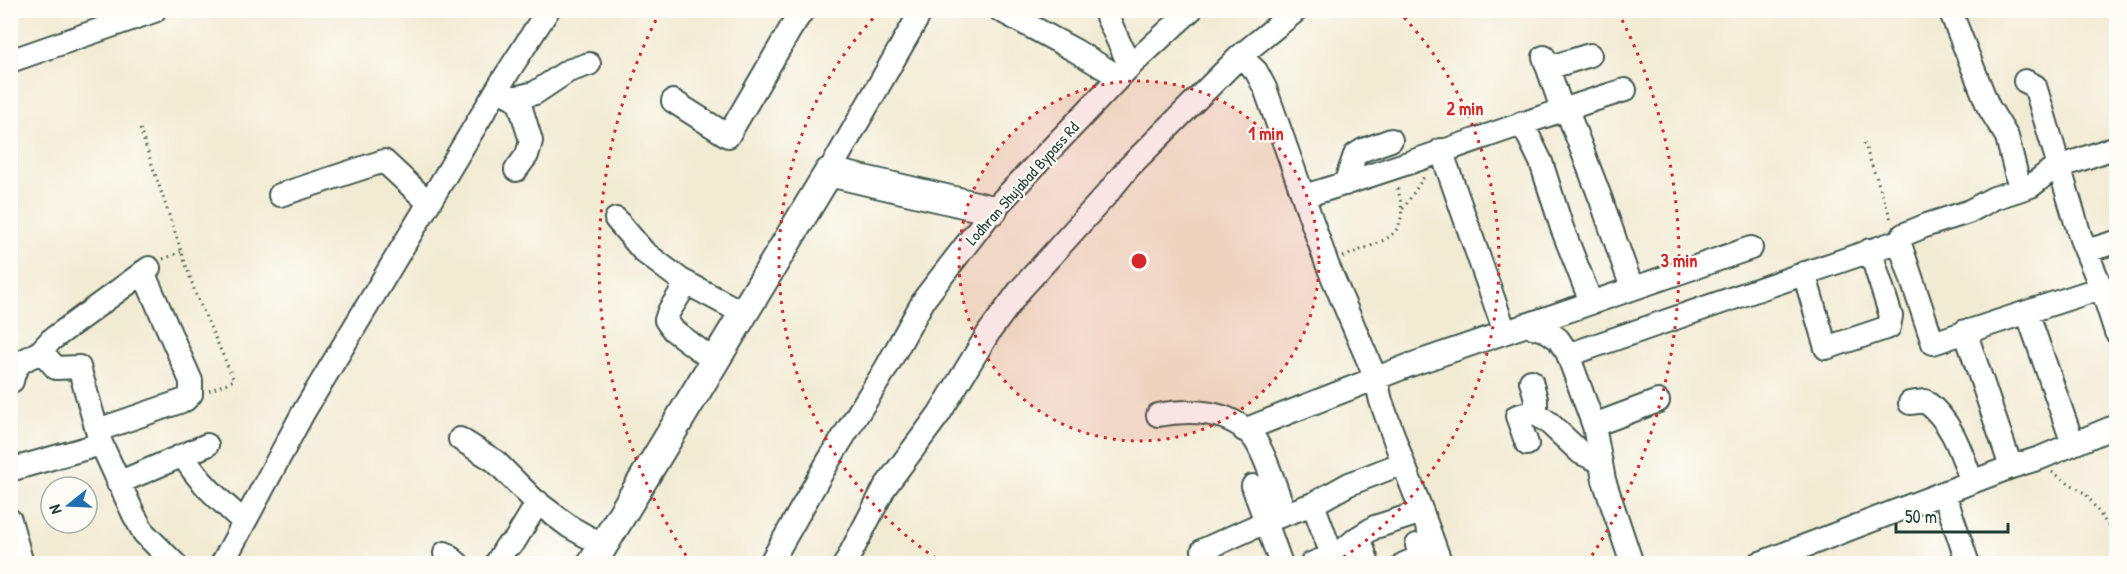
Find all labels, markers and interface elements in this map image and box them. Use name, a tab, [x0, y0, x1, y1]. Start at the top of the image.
text: 2 min	[1447, 96, 1483, 121]
street label: Lodhran Shujabad Bypass Rd	[960, 116, 1084, 250]
text: 1 min	[1248, 121, 1284, 146]
text: 3 min	[1661, 248, 1697, 273]
centre of rings	[1129, 251, 1149, 271]
north arrow	[39, 475, 99, 535]
scale bar	[1896, 496, 2008, 534]
text: N	[43, 502, 67, 517]
text: 50 m	[1905, 504, 1937, 529]

